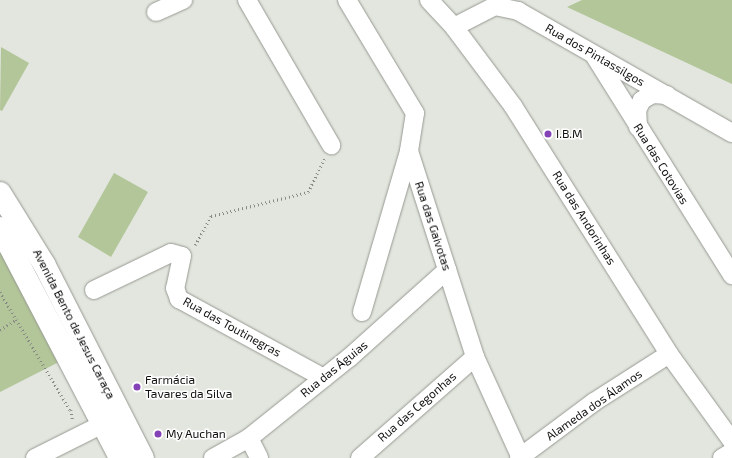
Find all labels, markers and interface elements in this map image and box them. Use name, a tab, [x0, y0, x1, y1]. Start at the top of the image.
street label: Rua dos Pintassilgos	[543, 21, 647, 89]
street label: Rua das Cotovias	[630, 121, 692, 207]
place label: I.B.M	[556, 127, 583, 141]
marker: I.B.M	[543, 129, 553, 139]
street label: Rua das Andorinhas	[549, 168, 619, 268]
street label: Rua das Gaivotas	[412, 179, 454, 273]
street label: Avenida Bento de Jesus Caraça	[30, 247, 118, 401]
street label: Rua das Toutinegras	[180, 294, 284, 360]
street label: Rua das Águias	[297, 337, 371, 401]
street label: Alameda dos Álamos	[543, 366, 645, 444]
street label: Rua das Cegonhas	[375, 369, 459, 445]
place label: Farmácia Tavares da Silva	[145, 373, 232, 401]
marker: Farmácia Tavares da Silva	[132, 382, 142, 392]
place label: My Auchan	[166, 427, 226, 441]
marker: My Auchan	[153, 429, 163, 439]

